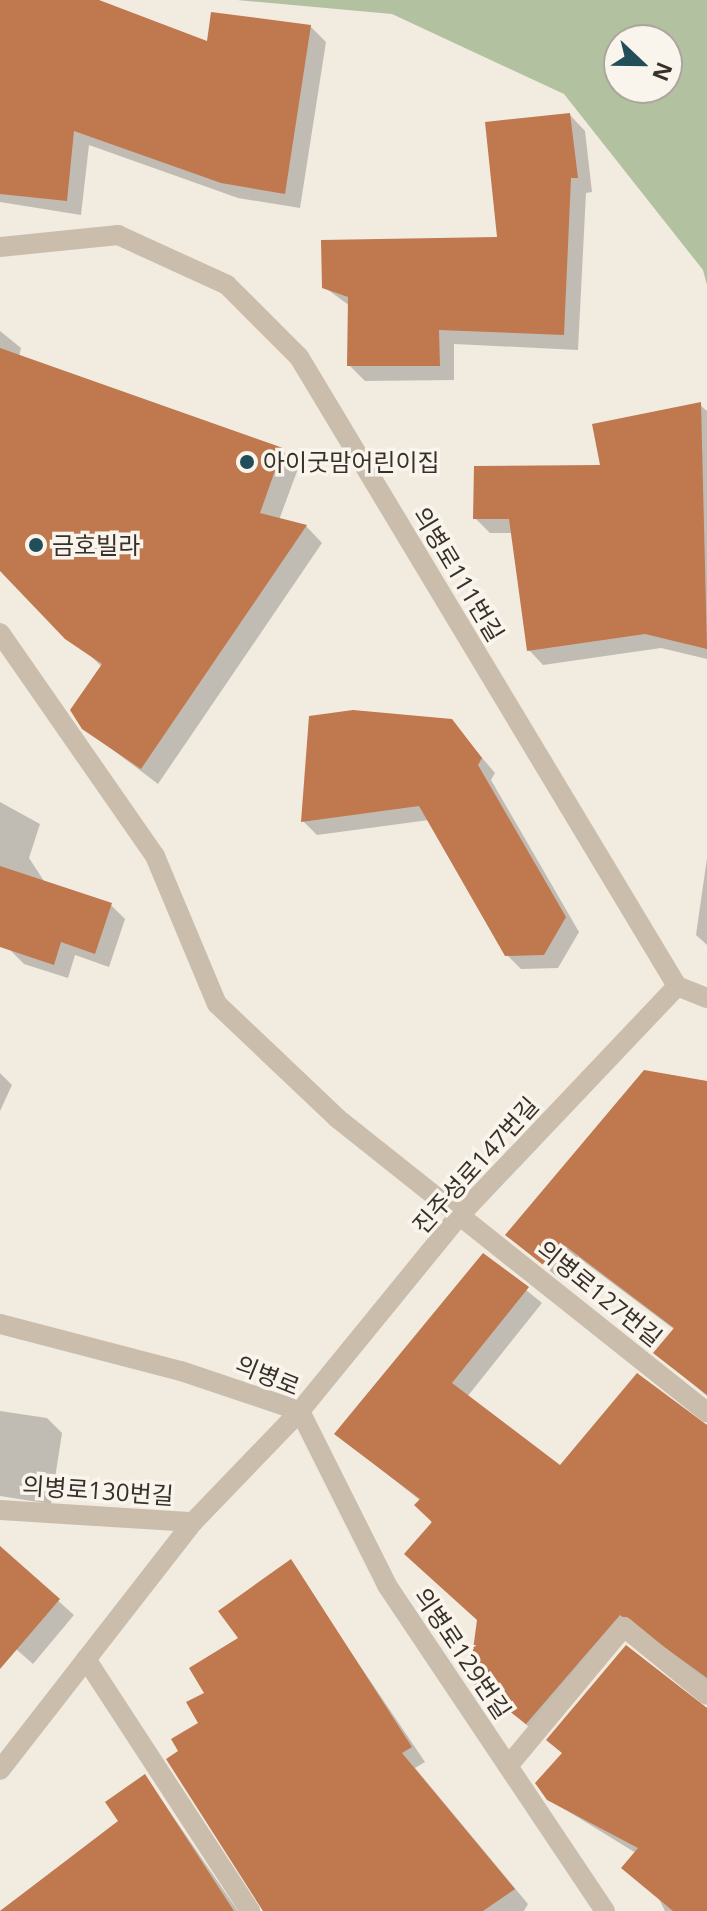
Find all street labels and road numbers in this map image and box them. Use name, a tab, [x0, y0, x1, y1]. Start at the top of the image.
street label: 의병로111번길	[408, 502, 510, 646]
street label: 진주성로147번길	[406, 1091, 544, 1239]
street label: 의병로127번길	[532, 1234, 668, 1352]
street label: 의병로	[232, 1349, 304, 1401]
street label: 의병로130번길	[21, 1470, 175, 1510]
street label: 의병로129번길	[409, 1582, 517, 1724]

